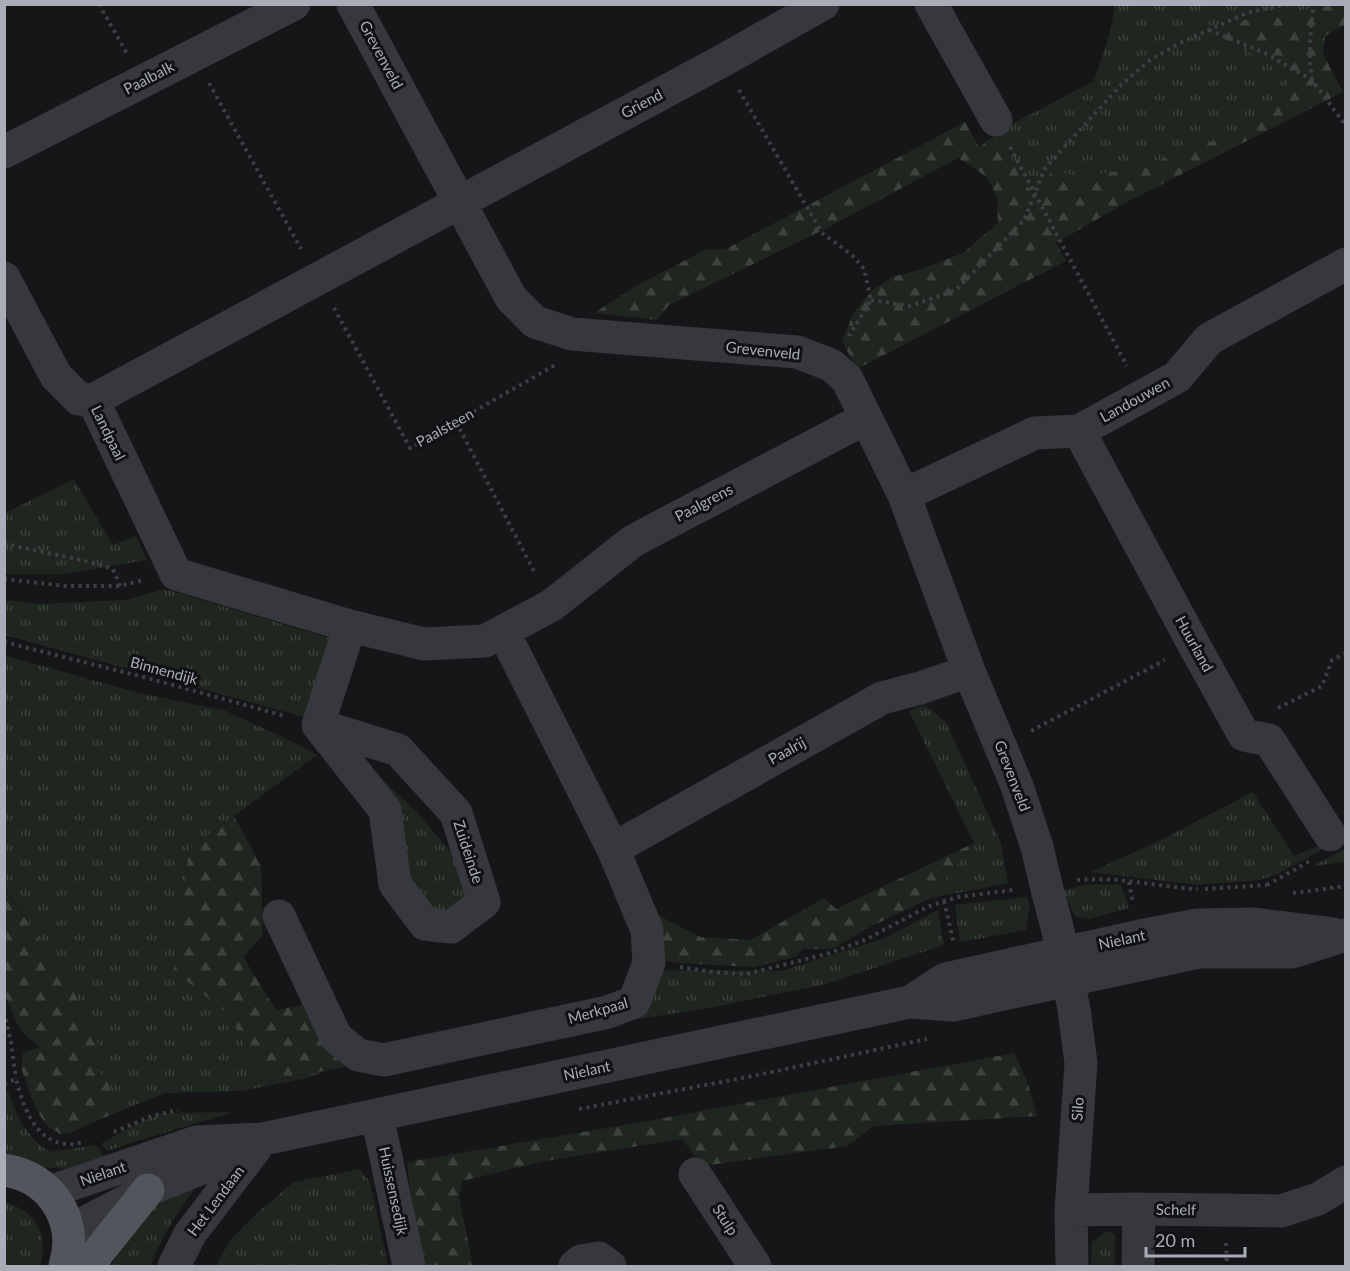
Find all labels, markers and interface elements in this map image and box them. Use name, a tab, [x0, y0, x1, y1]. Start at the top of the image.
street label: Grevenveld	[356, 17, 407, 92]
street label: Paalbalk	[120, 57, 177, 97]
street label: Griend	[618, 85, 665, 122]
street label: Grevenveld	[725, 337, 801, 363]
street label: Landouwen	[1097, 373, 1172, 426]
street label: Landpaal	[88, 402, 130, 463]
street label: Paalsteen	[412, 404, 477, 450]
street label: Paalgrens	[672, 479, 736, 525]
street label: Huurland	[1172, 612, 1218, 675]
street label: Binnendijk	[128, 652, 200, 688]
street label: Paalrij	[765, 733, 808, 768]
street label: Grevenveld	[991, 738, 1035, 814]
street label: Zuideinde	[450, 818, 488, 886]
street label: Nielant	[1097, 925, 1148, 953]
street label: Merkpaal	[566, 993, 630, 1027]
street label: Nielant	[562, 1056, 613, 1084]
street label: Silo	[1067, 1096, 1087, 1121]
street label: Huissensedijk	[376, 1145, 412, 1237]
street label: Nielant	[77, 1157, 129, 1189]
street label: Het Lendaan	[183, 1162, 247, 1239]
street label: Schelf	[1156, 1200, 1197, 1218]
street label: Stulp	[709, 1201, 743, 1238]
scale bar	[1146, 1220, 1245, 1258]
text: 20 m	[1155, 1229, 1195, 1251]

